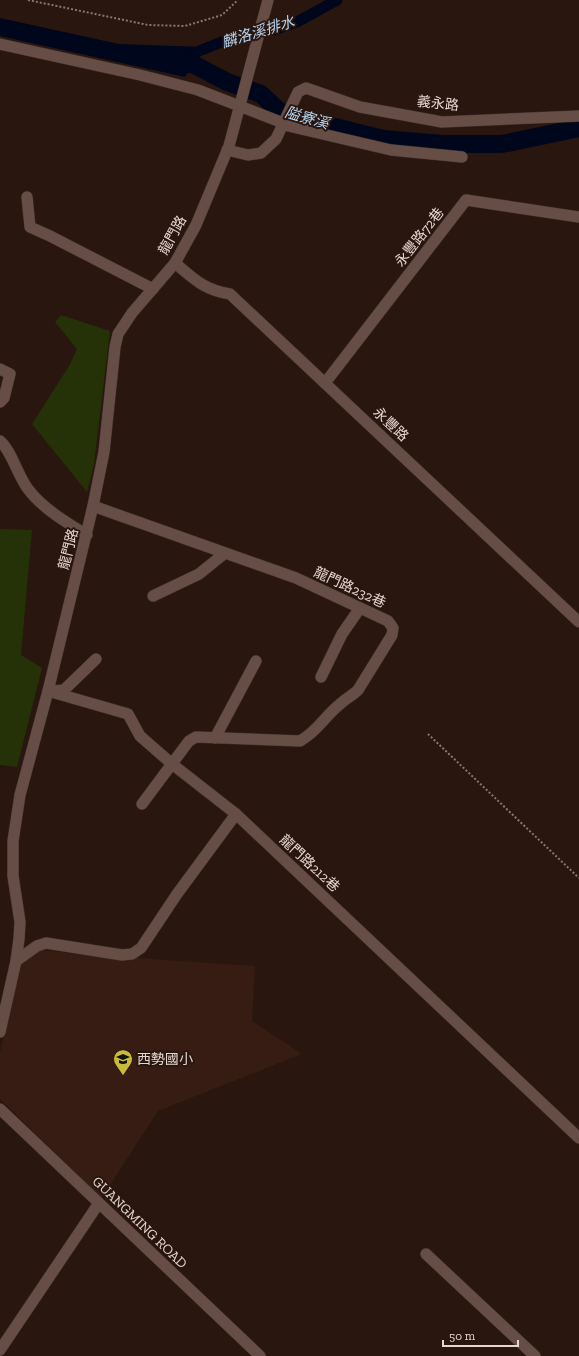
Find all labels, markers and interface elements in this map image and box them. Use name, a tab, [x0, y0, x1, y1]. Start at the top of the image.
water label: 麟洛溪排水	[219, 12, 297, 52]
street label: 義永路	[416, 93, 460, 114]
water label: 隘寮溪	[283, 103, 333, 133]
street label: 永豐路72巷	[391, 205, 448, 270]
street label: 龍門路	[155, 213, 190, 258]
street label: 永豐路	[370, 404, 412, 445]
street label: 龍門路	[55, 527, 82, 572]
street label: 龍門路232巷	[311, 563, 388, 611]
street label: 龍門路212巷	[276, 831, 343, 895]
school or university icon: 西勢國小	[112, 1048, 134, 1076]
place label: 西勢國小	[137, 1051, 193, 1068]
street label: GUANGMING ROAD	[89, 1173, 191, 1272]
scale bar	[443, 1322, 518, 1348]
text: 50 m	[449, 1329, 476, 1343]

